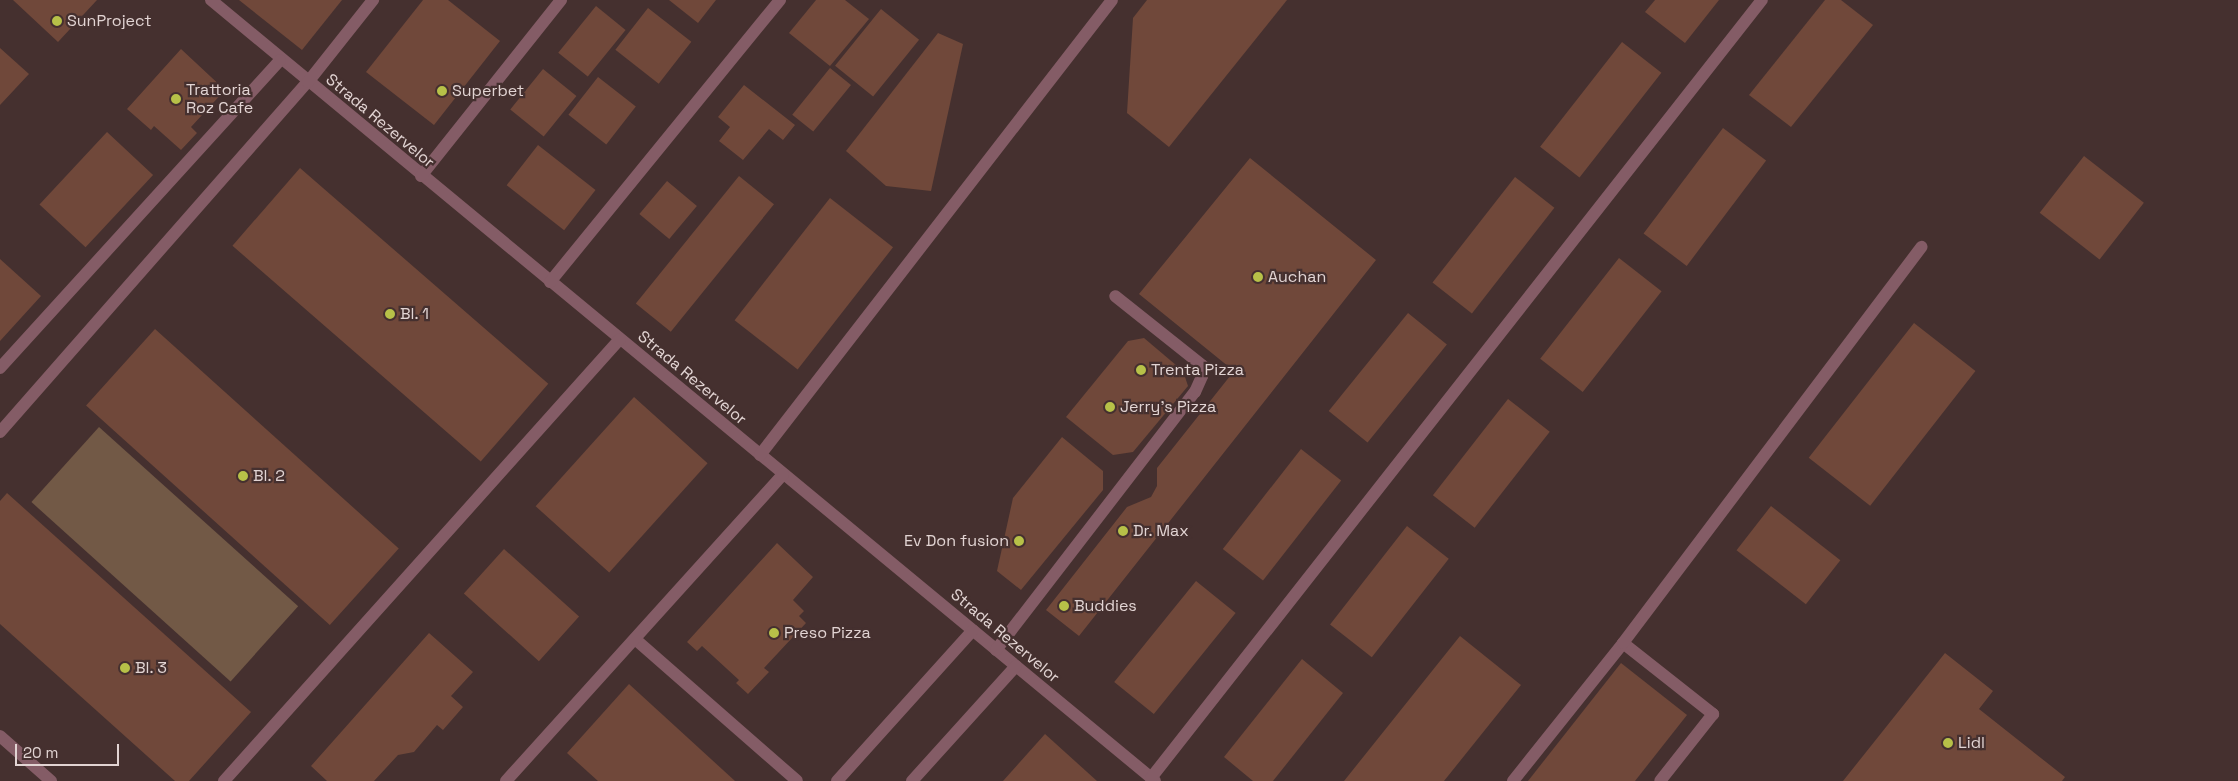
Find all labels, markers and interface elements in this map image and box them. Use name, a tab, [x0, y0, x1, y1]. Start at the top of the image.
place label: SunProject	[67, 11, 152, 31]
marker: SunProject	[51, 15, 63, 27]
street label: Strada Rezervelor	[322, 70, 438, 172]
place label: Trattoria Roz Cafe	[186, 80, 253, 118]
place label: Superbet	[452, 81, 524, 101]
marker: Superbet	[436, 85, 448, 97]
marker: Trattoria Roz Cafe	[170, 93, 182, 105]
place label: Auchan	[1268, 267, 1326, 287]
marker: Auchan	[1252, 271, 1264, 283]
place label: Bl. 1	[400, 304, 429, 324]
marker: Bl. 1	[384, 308, 396, 320]
street label: Strada Rezervelor	[634, 327, 750, 429]
place label: Trenta Pizza	[1151, 360, 1244, 380]
marker: Trenta Pizza	[1135, 364, 1147, 376]
place label: Jerry's Pizza	[1120, 397, 1216, 417]
marker: Jerry's Pizza	[1104, 401, 1116, 413]
place label: Bl. 2	[253, 466, 285, 486]
marker: Bl. 2	[237, 470, 249, 482]
place label: Dr. Max	[1133, 521, 1189, 541]
marker: Dr. Max	[1117, 525, 1129, 537]
place label: Ev Don fusion	[904, 531, 1009, 551]
marker: Ev Don fusion	[1013, 535, 1025, 547]
street label: Strada Rezervelor	[947, 585, 1063, 687]
place label: Buddies	[1074, 596, 1137, 616]
marker: Buddies	[1058, 600, 1070, 612]
place label: Preso Pizza	[784, 623, 871, 643]
marker: Preso Pizza	[768, 627, 780, 639]
place label: Bl. 3	[135, 658, 167, 678]
marker: Bl. 3	[119, 662, 131, 674]
place label: Lidl	[1958, 733, 1985, 753]
scale bar	[18, 734, 121, 766]
marker: Lidl	[1942, 737, 1954, 749]
text: 20 m	[23, 743, 58, 762]

